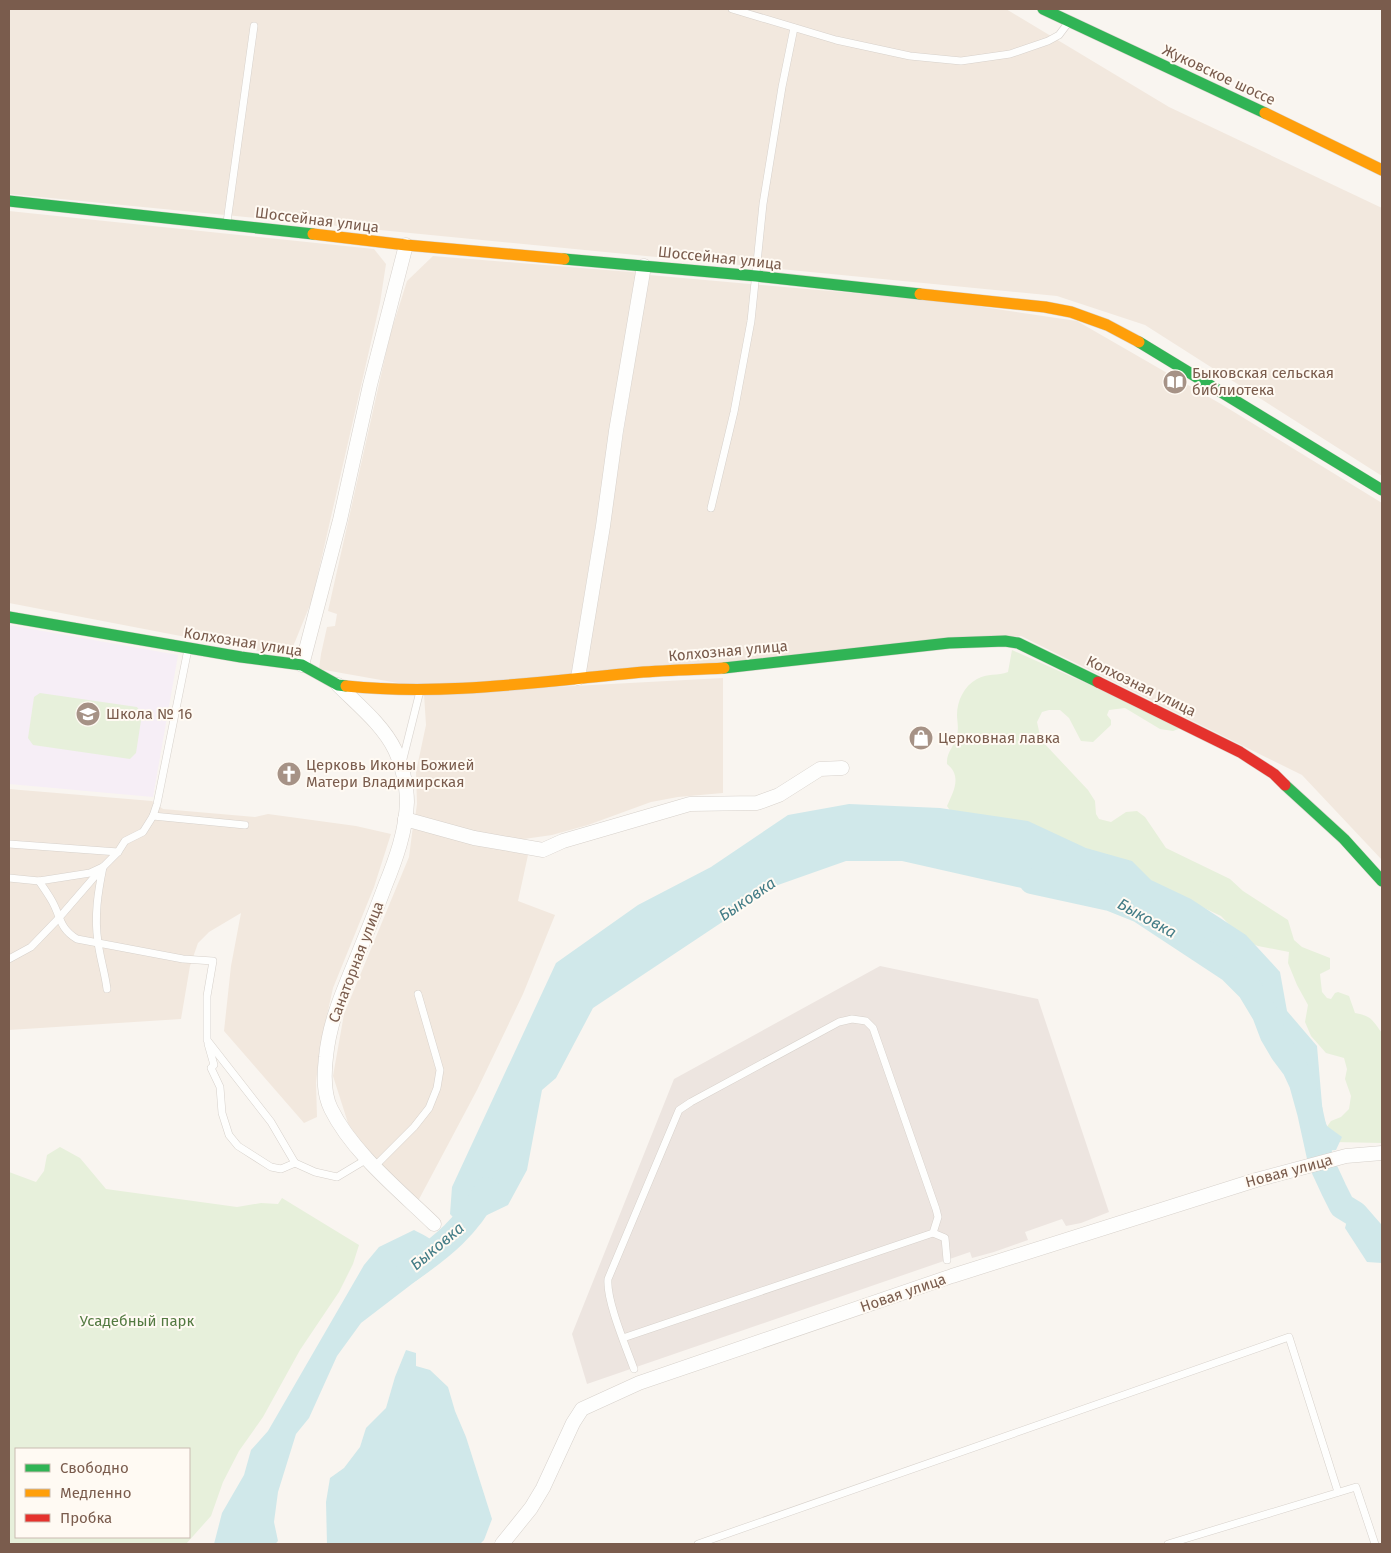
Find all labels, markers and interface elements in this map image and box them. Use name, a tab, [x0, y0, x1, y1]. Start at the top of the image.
street label: Жуковское шоссе	[1160, 41, 1278, 109]
street label: Шоссейная улица	[254, 203, 380, 237]
street label: Шоссейная улица	[657, 243, 783, 273]
place label: Быковская сельская библиотека	[1192, 364, 1334, 399]
library icon: Быковская сельская библиотека	[1162, 369, 1188, 395]
street label: Колхозная улица	[182, 624, 304, 660]
street label: Колхозная улица	[667, 637, 789, 665]
street label: Колхозная улица	[1083, 652, 1199, 720]
school or university icon: Школа № 16	[75, 701, 101, 727]
place label: Школа № 16	[106, 705, 192, 723]
shop icon: Церковная лавка	[908, 725, 934, 751]
place label: Церковная лавка	[938, 729, 1060, 747]
place label: Церковь Иконы Божией Матери Владимирская	[306, 756, 474, 791]
church icon: Церковь Иконы Божией Матери Владимирская	[276, 761, 302, 787]
water label: Быковка	[715, 873, 779, 925]
water label: Быковка	[1114, 894, 1180, 942]
street label: Санаторная улица	[325, 899, 387, 1025]
street label: Новая улица	[1243, 1151, 1335, 1191]
water label: Быковка	[406, 1218, 468, 1274]
street label: Новая улица	[858, 1270, 948, 1316]
park label: Усадебный парк	[80, 1312, 194, 1330]
legend	[15, 1448, 190, 1538]
text: Свободно	[60, 1459, 129, 1477]
text: Медленно	[60, 1484, 132, 1502]
text: Пробка	[60, 1509, 112, 1527]

